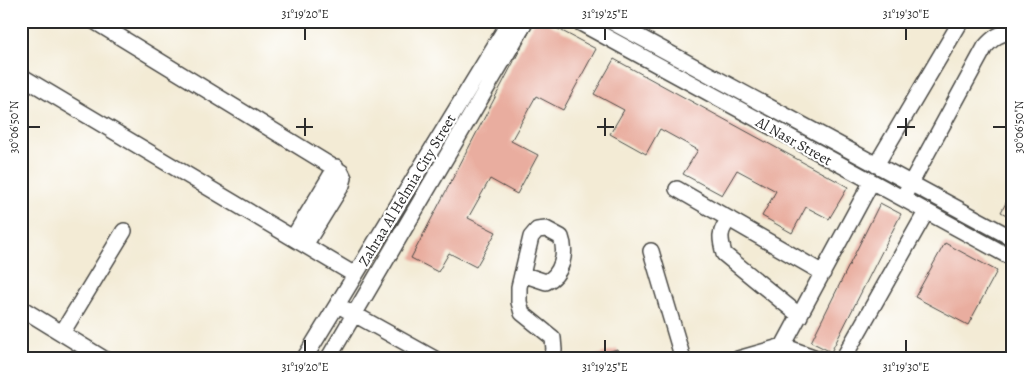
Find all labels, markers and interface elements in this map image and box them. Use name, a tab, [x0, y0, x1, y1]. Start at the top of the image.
text: 31°19'20"E	[281, 6, 329, 22]
text: 31°19'25"E	[582, 6, 628, 22]
text: 31°19'30"E	[883, 6, 929, 22]
text: 30°06'50"N	[6, 100, 22, 153]
text: 30°06'50"N	[1011, 100, 1027, 153]
street label: Zahraa Al Helmia City Street	[354, 110, 460, 270]
street label: Al Nasr Street	[751, 111, 836, 170]
text: 31°19'20"E	[281, 359, 329, 375]
text: 31°19'25"E	[582, 359, 628, 375]
text: 31°19'30"E	[883, 359, 929, 375]

